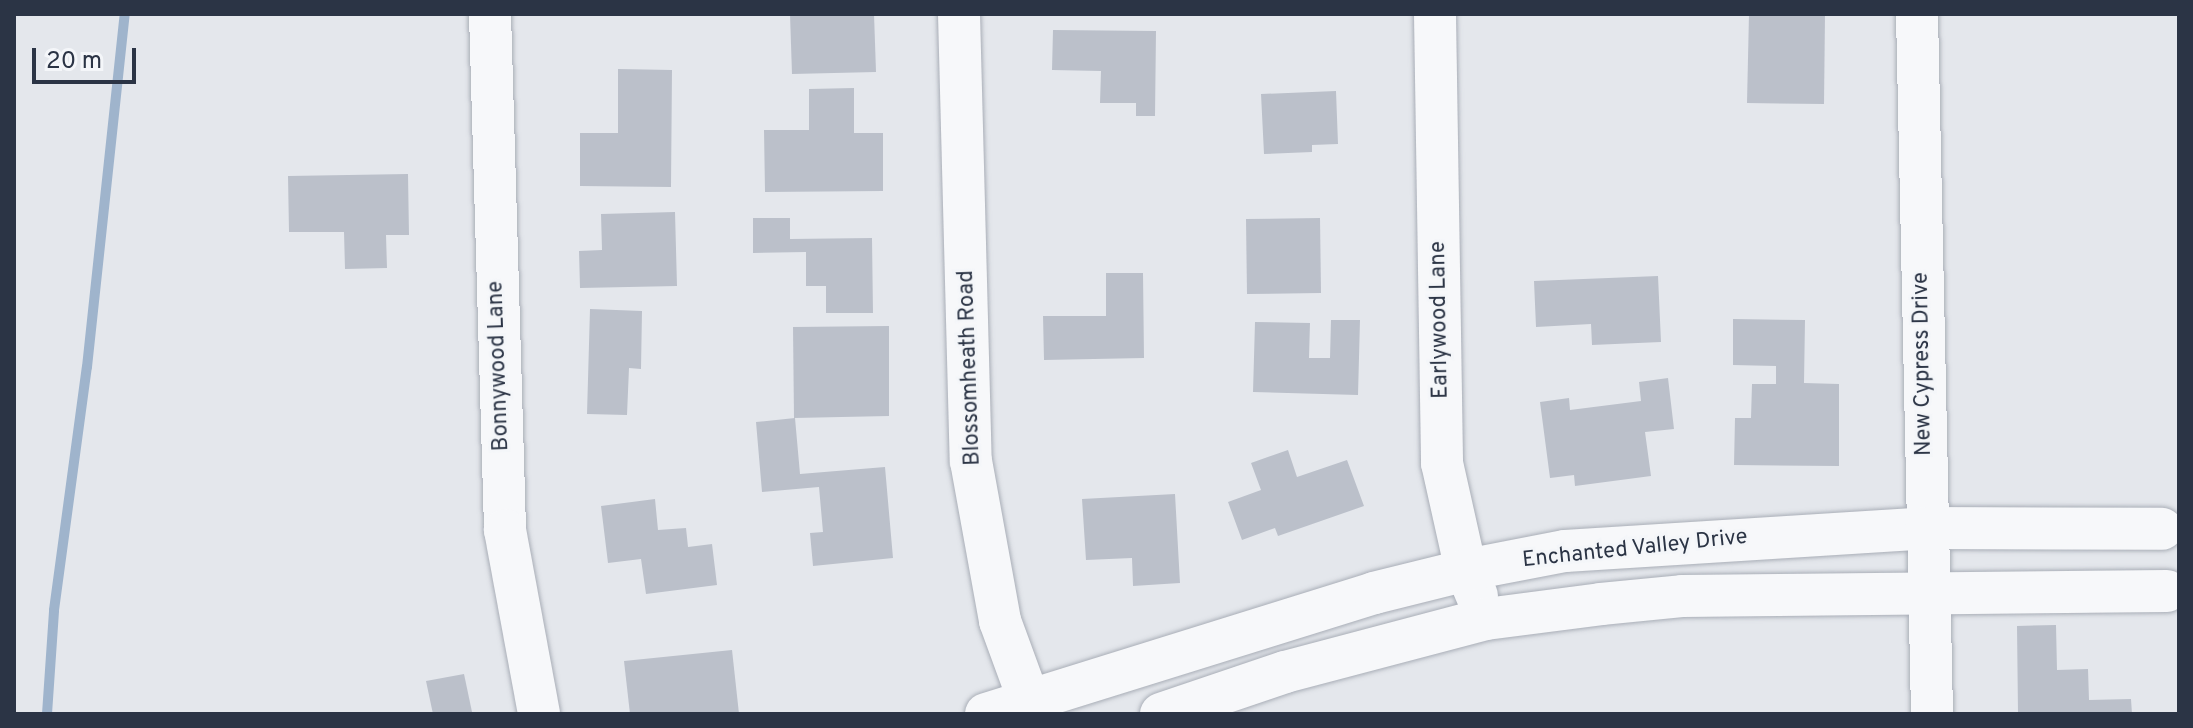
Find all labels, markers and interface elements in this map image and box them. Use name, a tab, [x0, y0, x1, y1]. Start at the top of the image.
scale bar	[36, 32, 140, 82]
text: 20 m	[46, 47, 102, 77]
street label: Earlywood Lane	[1425, 241, 1455, 399]
street label: Blossomheath Road	[953, 270, 987, 466]
street label: New Cypress Drive	[1908, 272, 1938, 456]
street label: Bonnywood Lane	[483, 280, 515, 452]
street label: Enchanted Valley Drive	[1521, 524, 1749, 574]

